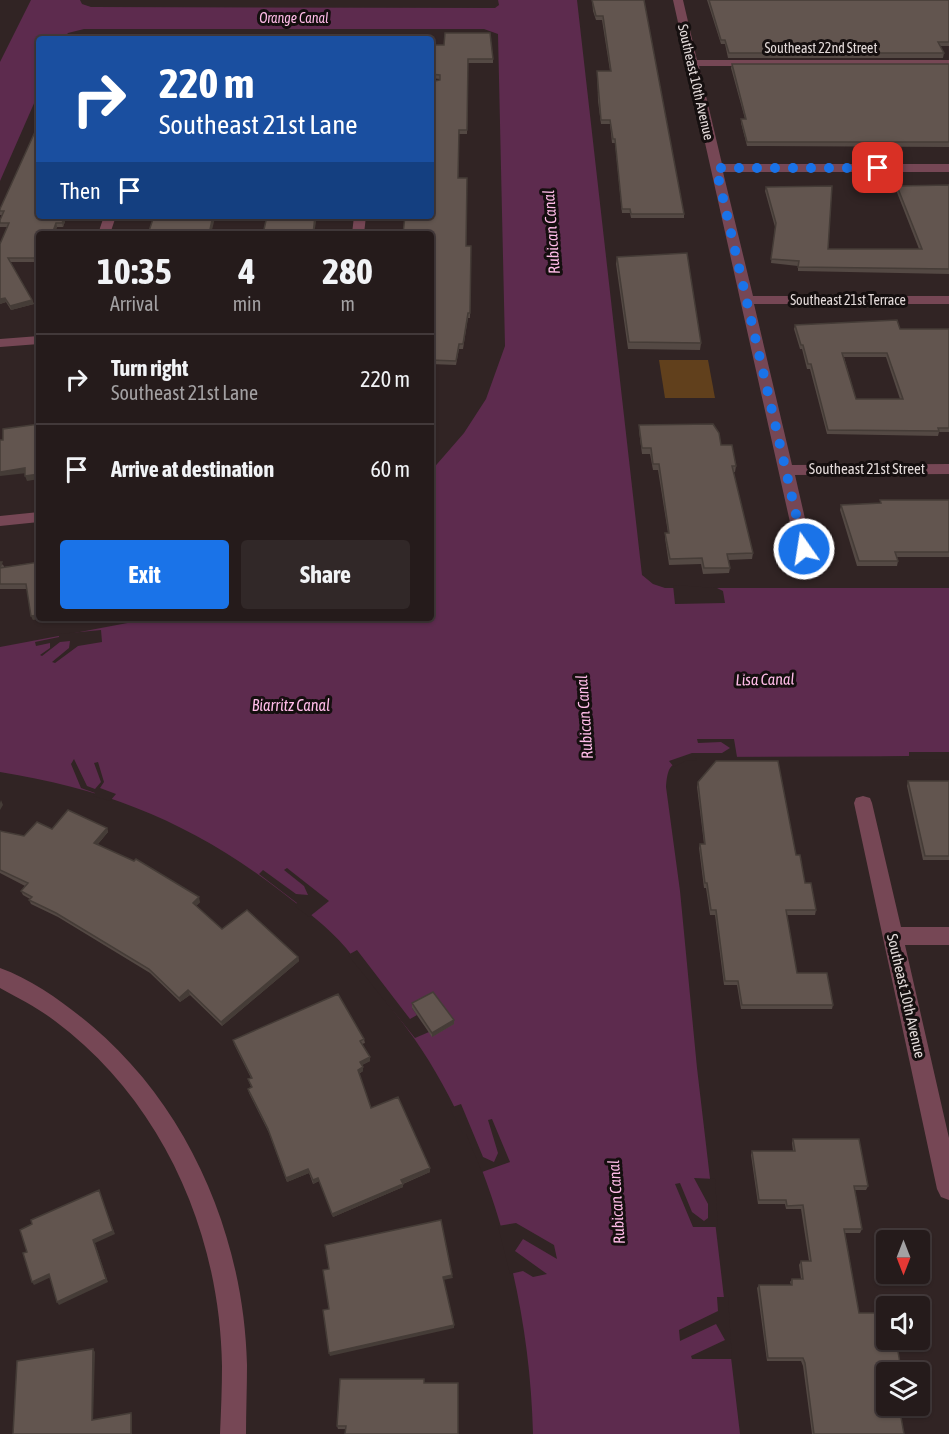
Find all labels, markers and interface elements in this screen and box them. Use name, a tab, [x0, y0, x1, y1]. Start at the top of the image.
water label: Orange Canal	[259, 10, 329, 26]
street label: Southeast 10th Avenue	[675, 22, 717, 142]
street label: Southeast 22nd Street	[764, 40, 878, 56]
text: 220 m	[159, 59, 254, 107]
icon: right	[60, 60, 138, 138]
text: Southeast 21st Lane	[159, 109, 358, 140]
pin	[852, 142, 903, 193]
icon: arrive	[861, 151, 894, 184]
icon: arrive	[113, 174, 146, 207]
text: Then	[60, 178, 101, 204]
water label: Rubican Canal	[539, 189, 563, 275]
text: 10:35	[97, 250, 172, 292]
text: 4	[239, 250, 255, 292]
text: 280	[322, 250, 373, 292]
text: Arrival	[110, 292, 159, 315]
text: min	[233, 292, 261, 315]
text: m	[340, 292, 355, 315]
street label: Southeast 21st Terrace	[790, 292, 906, 308]
text: Turn right	[111, 355, 188, 381]
icon: right	[60, 363, 93, 396]
text: 220 m	[360, 366, 410, 392]
text: Southeast 21st Lane	[111, 381, 258, 404]
icon: arrive	[60, 453, 93, 486]
text: Arrive at destination	[111, 456, 274, 482]
text: 60 m	[370, 456, 410, 482]
street label: Southeast 21st Street	[809, 460, 925, 477]
position arrow	[772, 517, 836, 581]
button: Exit	[60, 540, 229, 609]
button: Share	[241, 540, 410, 609]
water label: Lisa Canal	[735, 669, 795, 689]
water label: Rubican Canal	[572, 674, 596, 760]
water label: Biarritz Canal	[252, 696, 330, 714]
street label: Southeast 10th Avenue	[884, 932, 929, 1060]
water label: Rubican Canal	[604, 1159, 628, 1245]
north arrow	[876, 1230, 930, 1284]
map controls	[876, 1230, 930, 1416]
button: sound	[876, 1296, 930, 1350]
button: layers	[876, 1362, 930, 1416]

